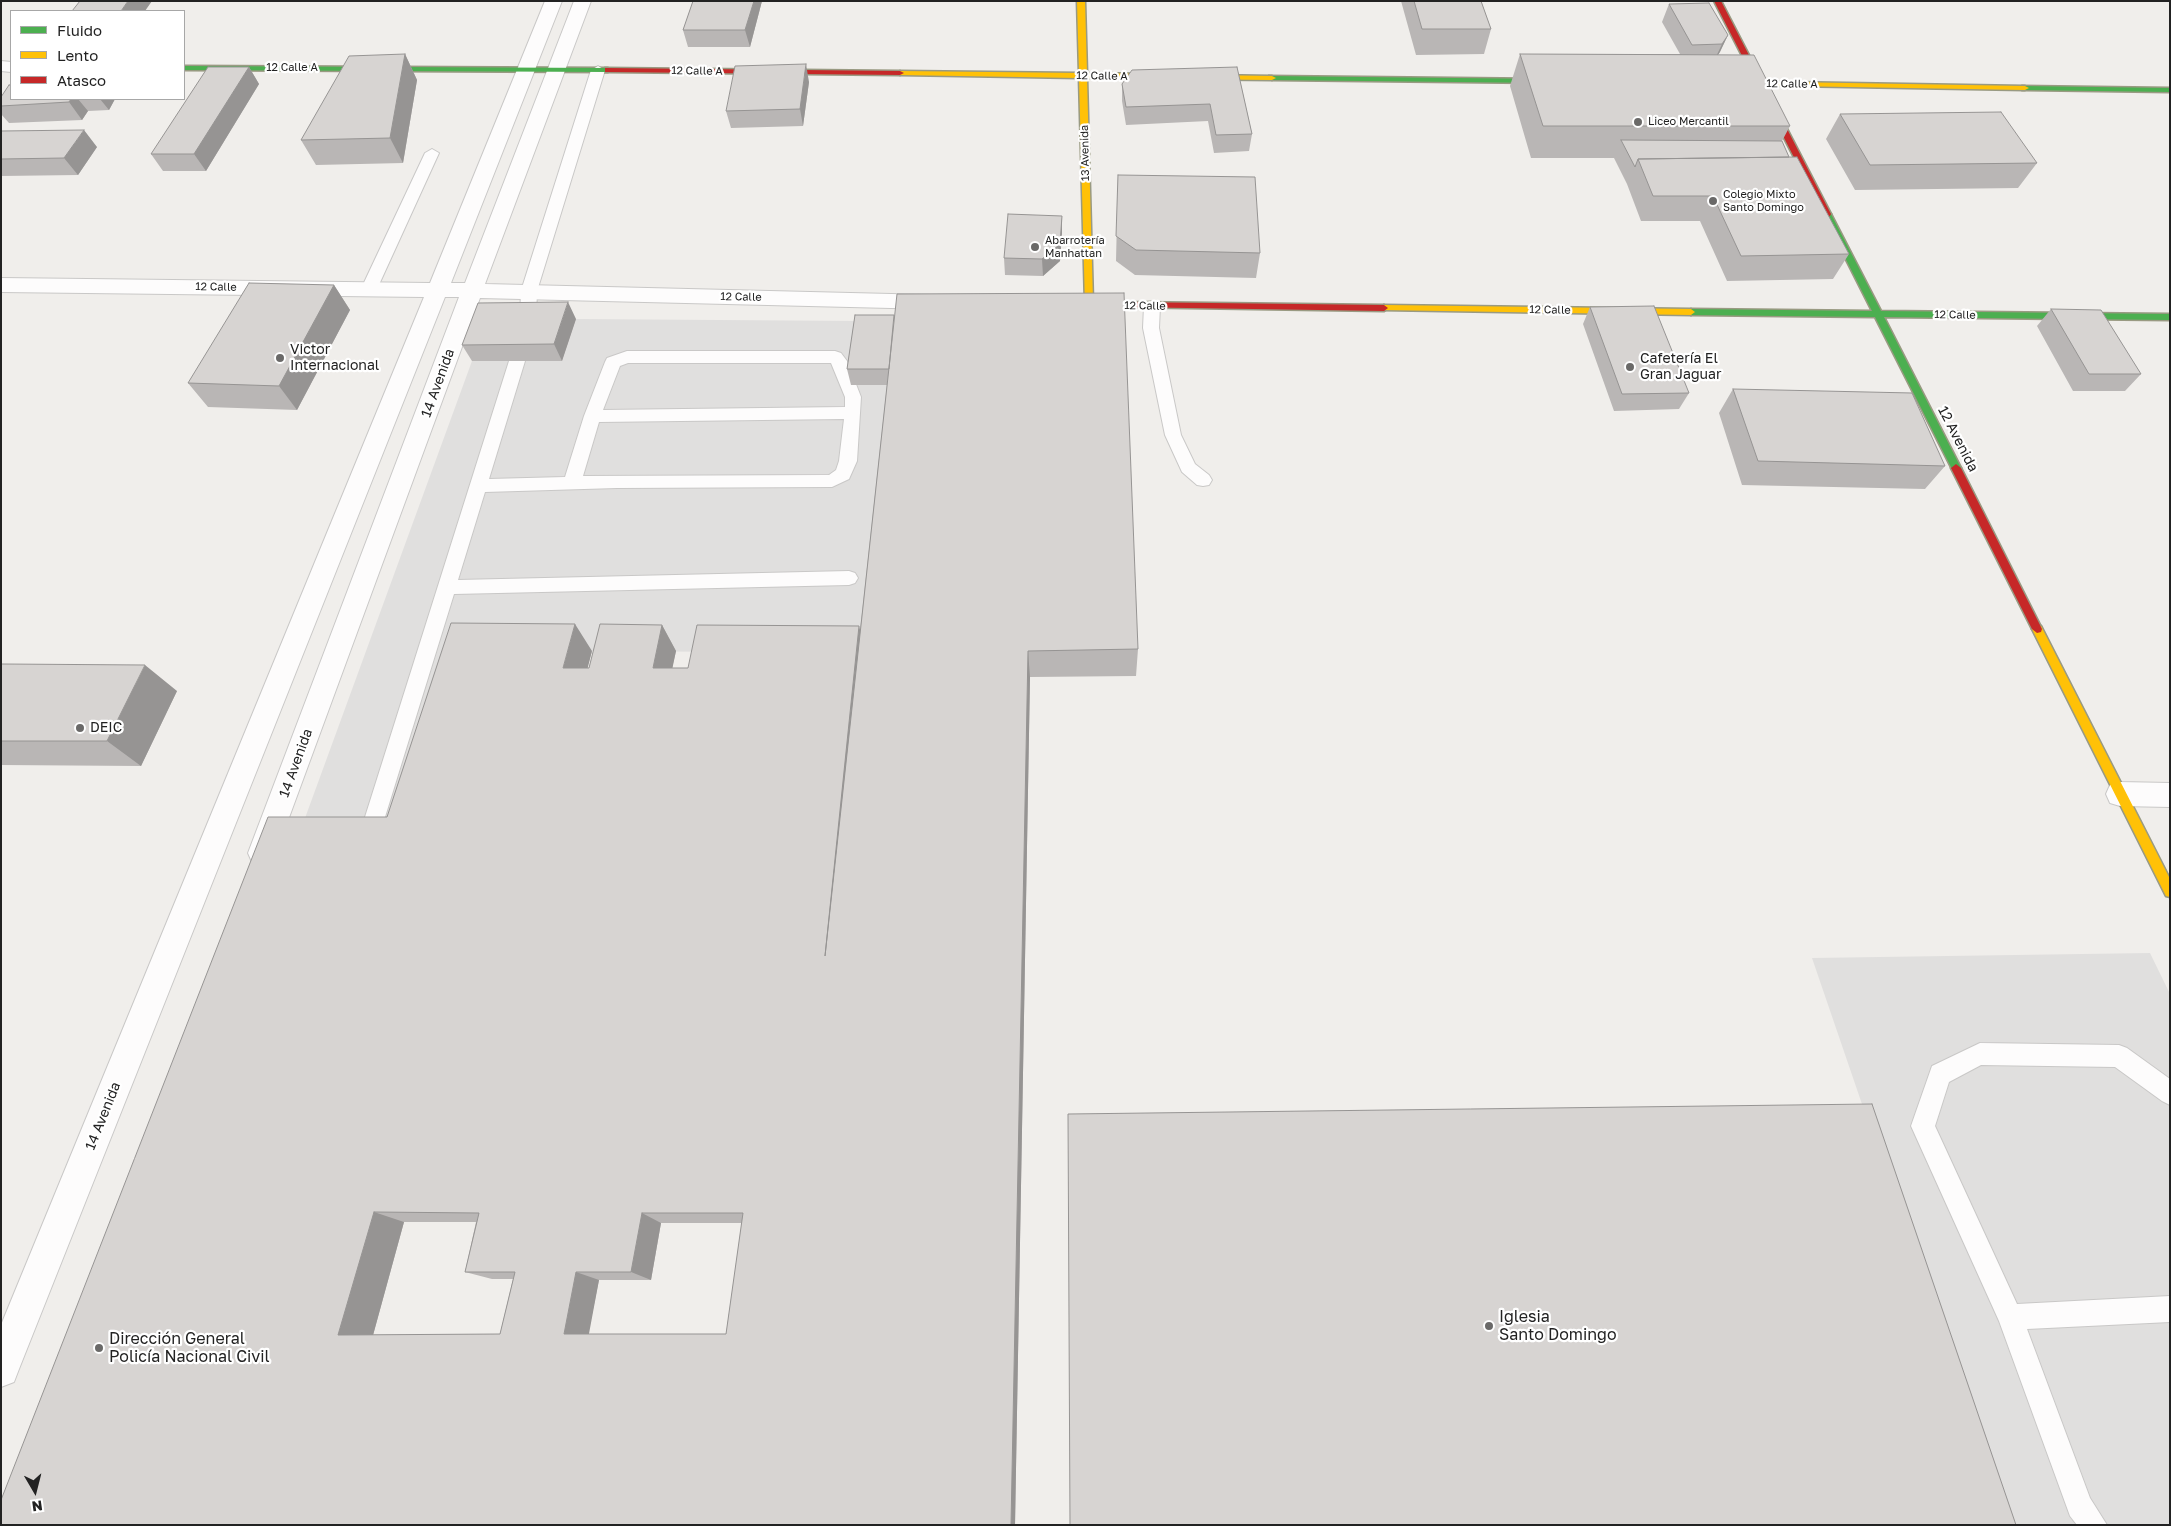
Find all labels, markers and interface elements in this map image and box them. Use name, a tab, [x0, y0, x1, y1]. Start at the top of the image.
legend	[10, 10, 185, 100]
text: Fluido	[57, 21, 102, 39]
text: Lento	[57, 46, 98, 64]
street label: 12 Calle A	[266, 61, 318, 75]
street label: 12 Calle A	[671, 64, 723, 78]
street label: 12 Calle A	[1076, 69, 1128, 83]
text: Atasco	[57, 71, 106, 89]
street label: 12 Calle A	[1766, 77, 1818, 91]
place label: Liceo Mercantil	[1648, 115, 1729, 129]
marker: Liceo Mercantil	[1632, 116, 1644, 128]
street label: 13 Avenida	[1078, 125, 1092, 181]
place label: Colegio Mixto Santo Domingo	[1723, 188, 1804, 214]
marker: Colegio Mixto Santo Domingo	[1707, 195, 1719, 207]
place label: Abarrotería Manhattan	[1045, 234, 1105, 260]
marker: Abarrotería Manhattan	[1029, 241, 1041, 253]
street label: 12 Calle	[195, 280, 237, 294]
street label: 12 Calle	[720, 290, 762, 304]
street label: 12 Calle	[1124, 299, 1166, 313]
street label: 12 Calle	[1529, 303, 1571, 317]
street label: 12 Calle	[1934, 308, 1976, 322]
place label: Victor Internacional	[290, 342, 379, 374]
street label: 14 Avenida	[418, 346, 458, 420]
place label: Cafetería El Gran Jaguar	[1640, 351, 1721, 384]
marker: Victor Internacional	[274, 352, 286, 364]
marker: Cafetería El Gran Jaguar	[1624, 361, 1636, 373]
street label: 12 Avenida	[1934, 403, 1982, 475]
place label: DEIC	[90, 720, 122, 736]
marker: DEIC	[74, 722, 86, 734]
street label: 14 Avenida	[276, 726, 316, 800]
street label: 14 Avenida	[82, 1080, 124, 1152]
place label: Iglesia Santo Domingo	[1499, 1307, 1616, 1345]
marker: Iglesia Santo Domingo	[1483, 1320, 1495, 1332]
place label: Dirección General Policía Nacional Civil	[109, 1329, 270, 1367]
marker: Dirección General Policía Nacional Civil	[93, 1342, 105, 1354]
north arrow	[10, 1466, 60, 1516]
text: N	[31, 1497, 44, 1516]

